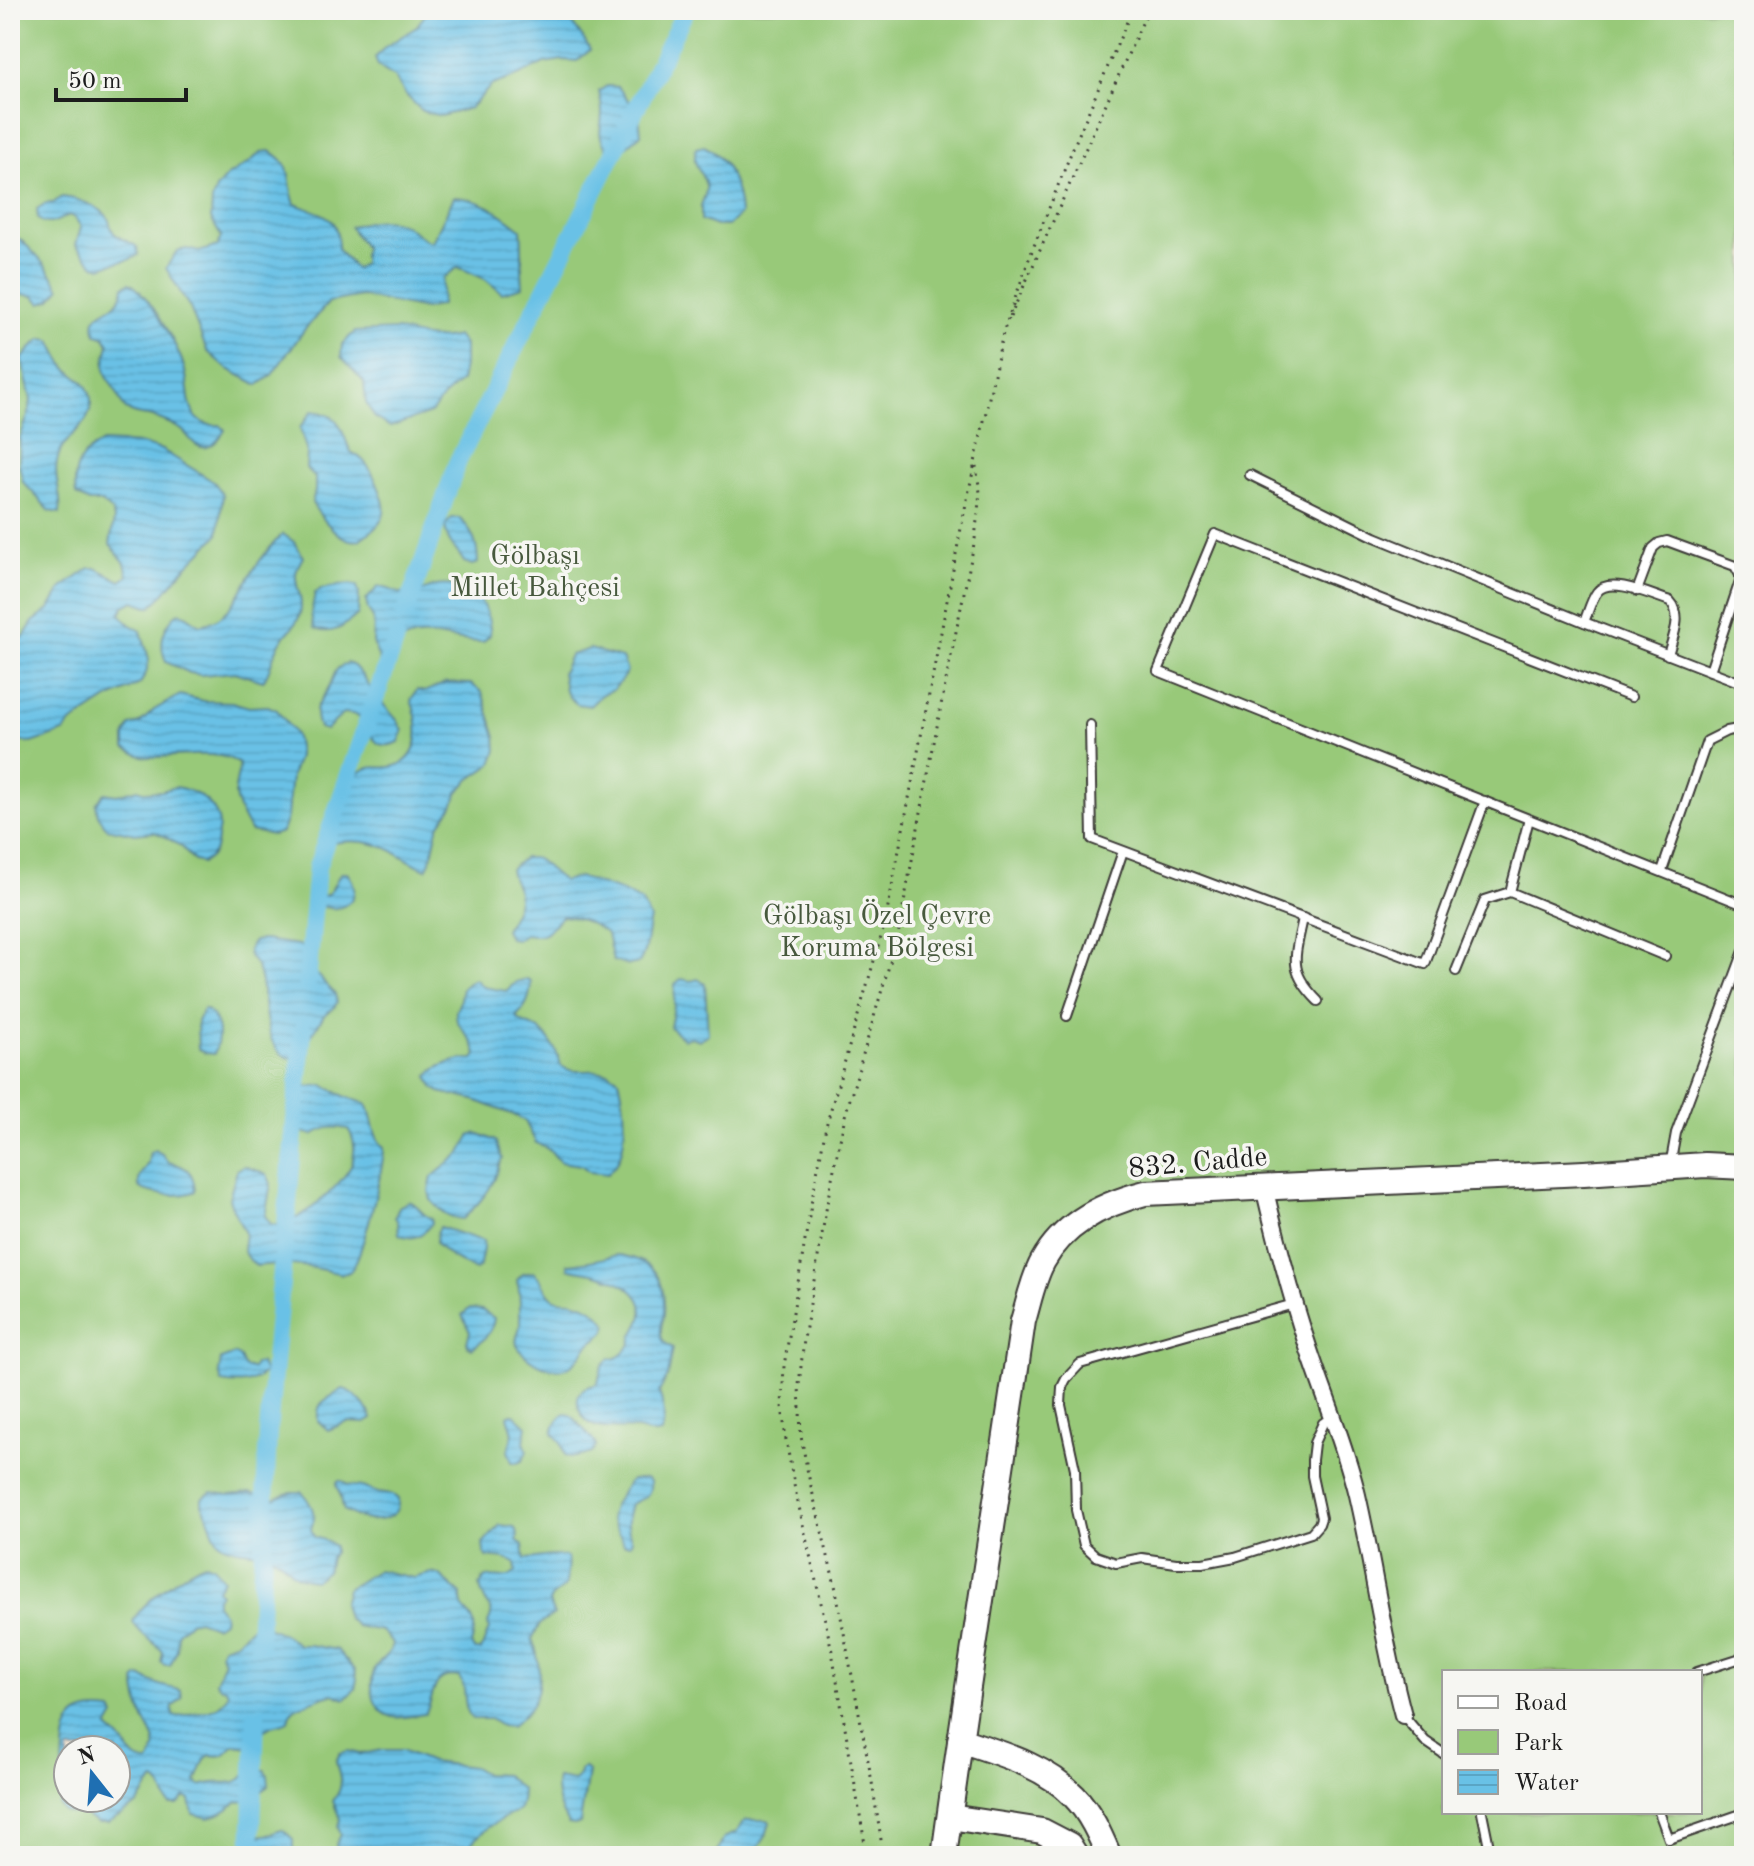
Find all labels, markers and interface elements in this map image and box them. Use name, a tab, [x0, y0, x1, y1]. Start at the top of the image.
scale bar	[56, 52, 186, 102]
text: 50 m	[68, 70, 122, 94]
park label: Gölbaşı Millet Bahçesi	[450, 543, 620, 603]
park label: Gölbaşı Özel Çevre Koruma Bölgesi	[763, 899, 991, 963]
street label: 832. Cadde	[1127, 1144, 1269, 1184]
legend	[1442, 1670, 1702, 1814]
text: Road	[1514, 1692, 1567, 1716]
text: Park	[1514, 1732, 1563, 1756]
north arrow	[52, 1734, 132, 1814]
text: N	[75, 1744, 98, 1770]
text: Water	[1514, 1772, 1579, 1796]

